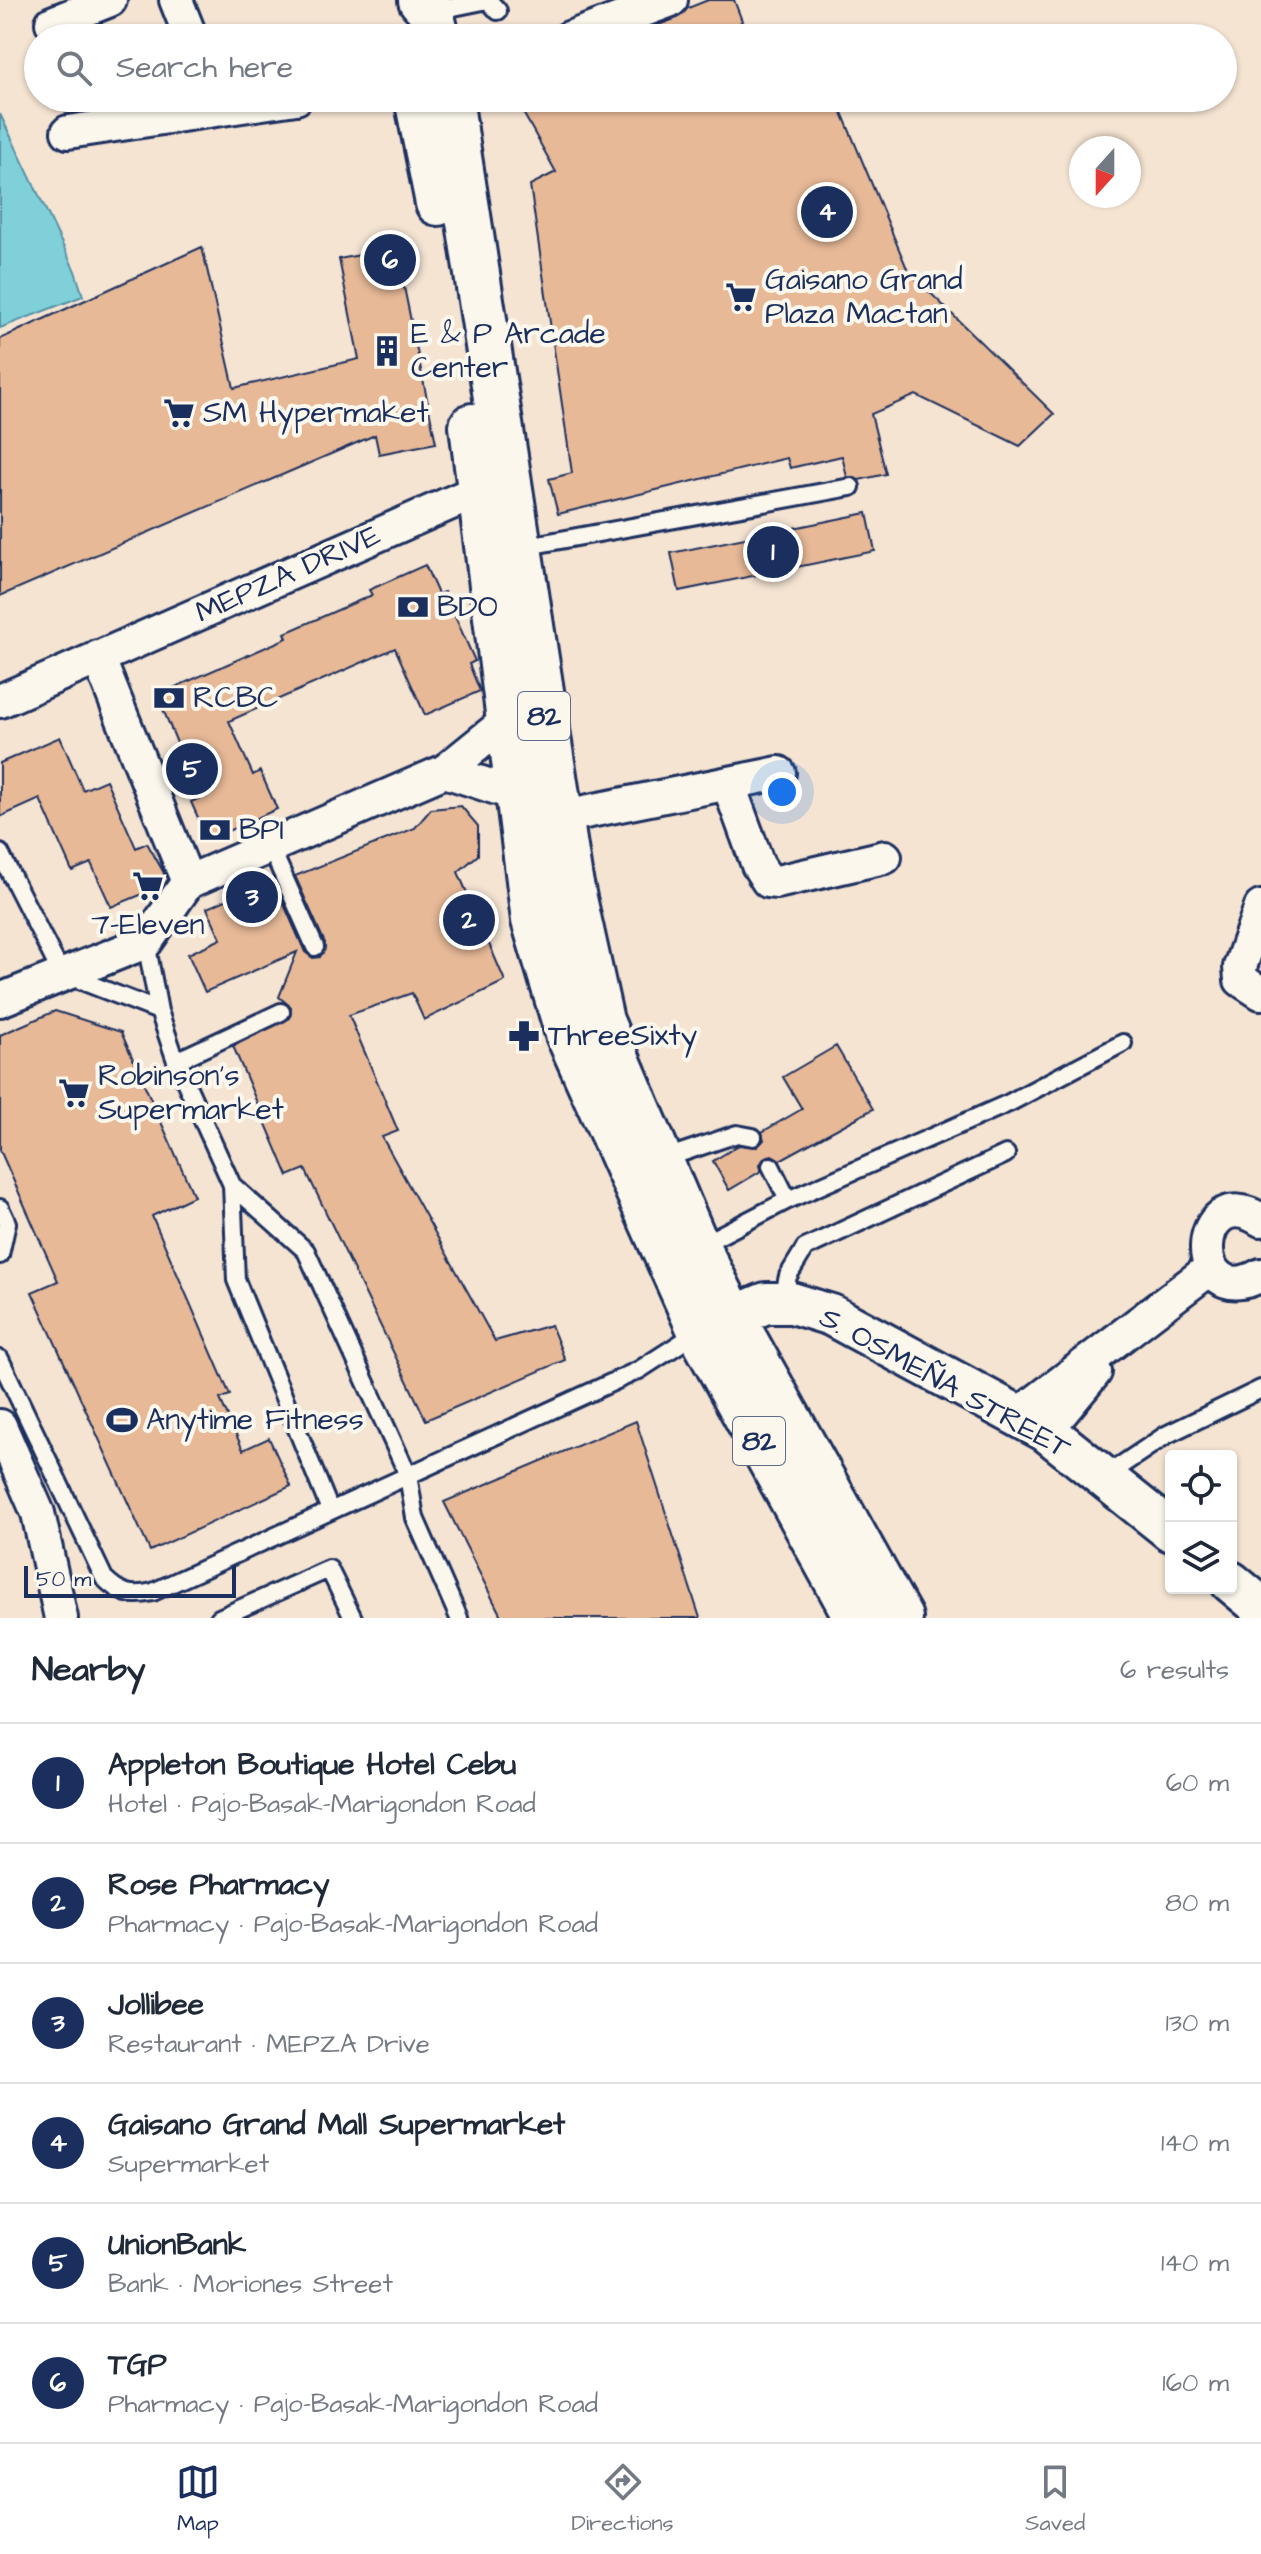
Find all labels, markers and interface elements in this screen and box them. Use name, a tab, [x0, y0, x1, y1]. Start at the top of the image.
search box	[24, 24, 1237, 112]
icon: search	[52, 46, 96, 90]
text: Search here	[116, 47, 293, 89]
north arrow	[1069, 136, 1141, 208]
pin: 4	[801, 182, 853, 242]
pin: 6	[364, 230, 416, 290]
place label: Gaisano Grand Plaza Mactan	[765, 259, 963, 335]
supermarket icon: Gaisano Grand Plaza Mactan	[724, 280, 758, 314]
place label: E & P Arcade Center	[411, 313, 606, 389]
building icon: E & P Arcade Center	[370, 334, 404, 368]
place label: SM Hypermaket	[203, 392, 429, 435]
supermarket icon: SM Hypermaket	[162, 396, 196, 430]
street label: MEPZA DRIVE	[189, 514, 387, 634]
pin: 1	[747, 522, 799, 582]
place label: BDO	[437, 586, 498, 628]
bank icon: BDO	[396, 590, 430, 624]
place label: RCBC	[193, 677, 278, 719]
bank icon: RCBC	[152, 681, 186, 715]
road number: 82	[518, 692, 570, 740]
pin: 5	[166, 739, 218, 799]
your location	[762, 772, 802, 812]
place label: BPI	[239, 809, 284, 851]
bank icon: BPI	[198, 813, 232, 847]
pin: 3	[226, 867, 278, 927]
supermarket icon: 7-Eleven	[131, 869, 165, 903]
pin: 2	[443, 890, 495, 950]
place label: 7-Eleven	[91, 904, 205, 946]
place label: ThreeSixty	[548, 1015, 697, 1058]
pharmacy icon: ThreeSixty	[507, 1019, 541, 1053]
place label: Robinson's Supermarket	[98, 1055, 284, 1131]
supermarket icon: Robinson's Supermarket	[57, 1076, 91, 1110]
street label: S. OSMEÑA STREET	[812, 1297, 1078, 1470]
place label: Anytime Fitness	[146, 1399, 364, 1442]
sports icon: Anytime Fitness	[105, 1403, 139, 1437]
road number: 82	[733, 1417, 785, 1465]
map controls	[1165, 1450, 1237, 1594]
button: locate	[1165, 1450, 1237, 1522]
button: layers	[1165, 1522, 1237, 1594]
scale bar	[24, 1562, 236, 1598]
text: 50 m	[36, 1564, 91, 1595]
text: Nearby	[32, 1646, 146, 1694]
text: 6 results	[1120, 1652, 1229, 1688]
text: Appleton Boutique Hotel Cebu	[108, 1744, 516, 1786]
text: 1	[56, 1765, 60, 1801]
text: 60 m	[1166, 1765, 1229, 1801]
text: Hotel · Pajo-Basak-Marigondon Road	[108, 1786, 536, 1822]
text: Rose Pharmacy	[108, 1864, 329, 1906]
text: 2	[51, 1885, 65, 1921]
text: 80 m	[1165, 1885, 1229, 1921]
text: Pharmacy · Pajo-Basak-Marigondon Road	[108, 1906, 598, 1942]
text: Jollibee	[108, 1984, 204, 2026]
text: 3	[51, 2005, 65, 2041]
text: 130 m	[1165, 2005, 1229, 2041]
text: Restaurant · MEPZA Drive	[108, 2026, 430, 2062]
text: Gaisano Grand Mall Supermarket	[108, 2104, 565, 2146]
text: 4	[49, 2125, 67, 2161]
text: 140 m	[1161, 2125, 1229, 2161]
text: Supermarket	[108, 2146, 269, 2182]
text: UnionBank	[108, 2224, 246, 2266]
text: 5	[49, 2245, 67, 2281]
text: 140 m	[1161, 2245, 1229, 2281]
text: Bank · Moriones Street	[108, 2266, 393, 2302]
text: TGP	[108, 2344, 167, 2386]
text: 6	[50, 2365, 66, 2401]
text: 160 m	[1162, 2365, 1229, 2401]
text: Pharmacy · Pajo-Basak-Marigondon Road	[108, 2386, 598, 2422]
tab: Map	[176, 2460, 220, 2539]
tab: Directions	[571, 2460, 674, 2539]
tab: Saved	[1025, 2460, 1085, 2539]

